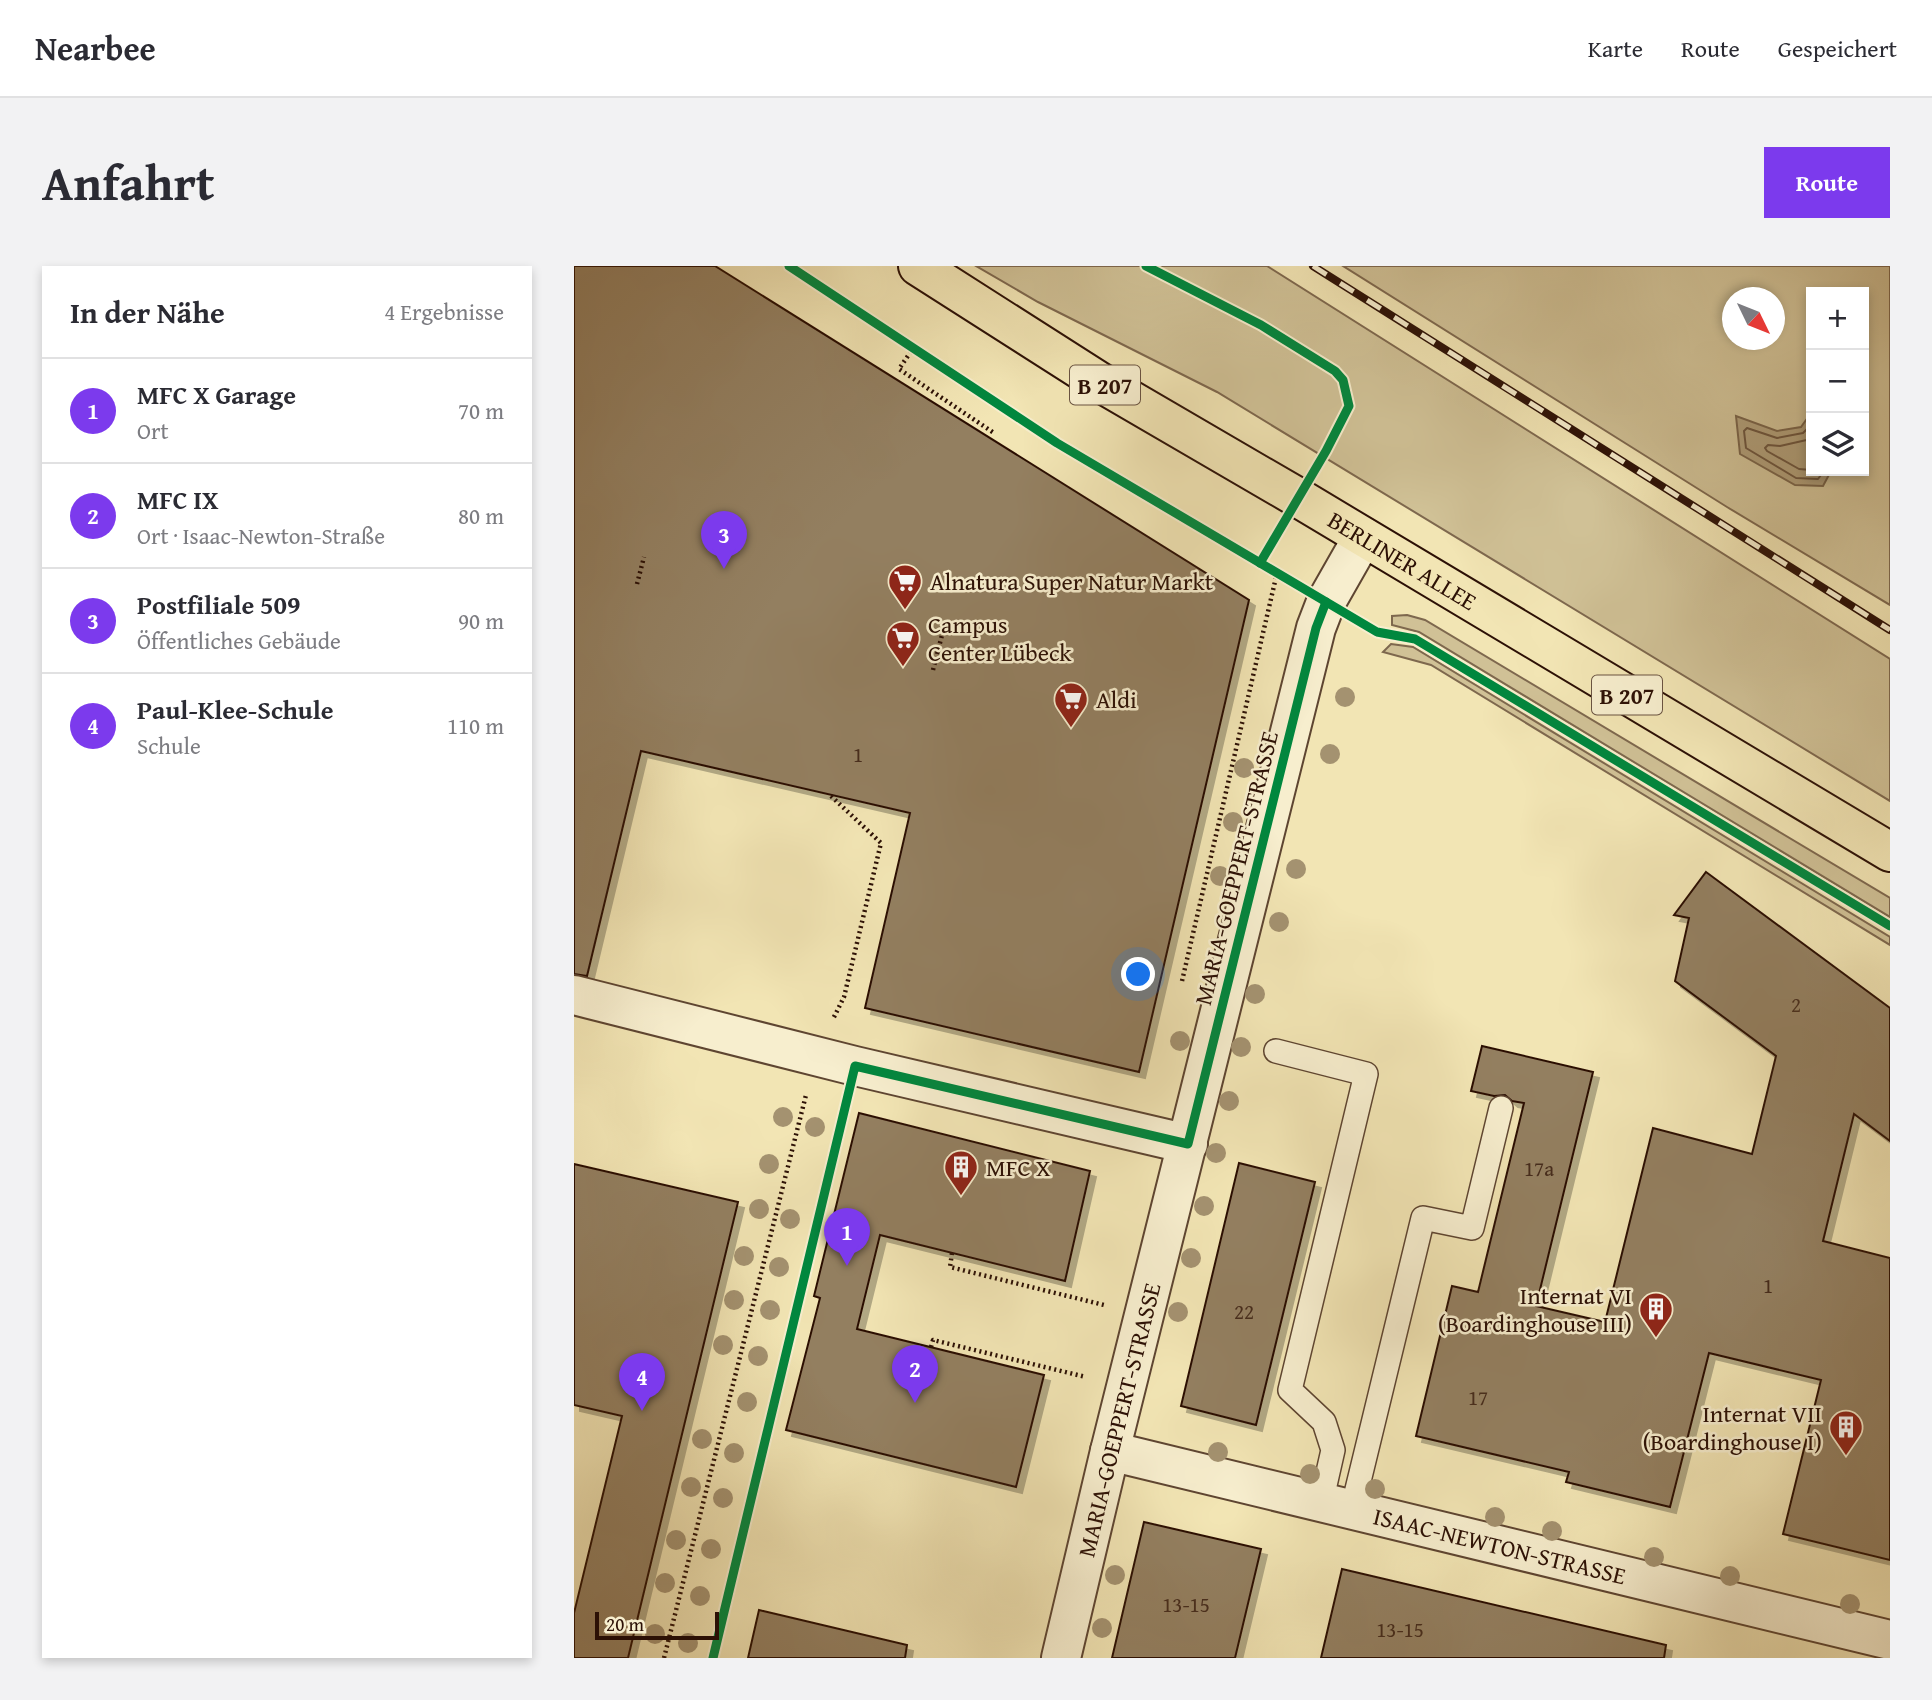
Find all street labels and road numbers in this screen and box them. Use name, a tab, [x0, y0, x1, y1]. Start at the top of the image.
road number: B 207	[1070, 366, 1140, 404]
street label: BERLINER ALLEE	[1322, 502, 1484, 618]
road number: B 207	[1592, 676, 1662, 714]
street label: MARIA-GOEPPERT-STRASSE	[1185, 727, 1287, 1009]
street label: MARIA-GOEPPERT-STRASSE	[1068, 1279, 1169, 1560]
street label: ISAAC-NEWTON-STRASSE	[1370, 1498, 1629, 1593]

